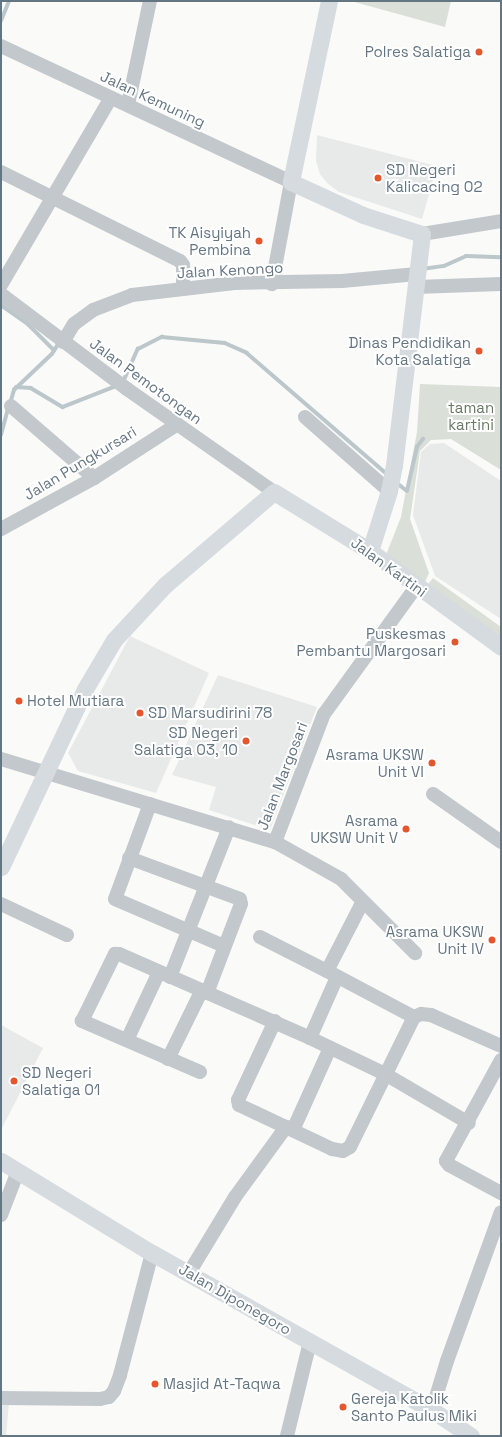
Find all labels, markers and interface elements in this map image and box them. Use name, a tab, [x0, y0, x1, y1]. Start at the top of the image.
place label: Polres Salatiga	[365, 43, 471, 61]
marker: Polres Salatiga	[474, 47, 484, 57]
street label: Jalan Kemuning	[98, 67, 208, 131]
place label: SD Negeri Kalicacing 02	[386, 160, 483, 195]
marker: SD Negeri Kalicacing 02	[373, 173, 383, 183]
place label: TK Aisyiyah Pembina	[168, 223, 251, 258]
marker: TK Aisyiyah Pembina	[254, 236, 264, 246]
street label: Jalan Kenongo	[176, 258, 284, 282]
place label: Dinas Pendidikan Kota Salatiga	[349, 333, 471, 368]
street label: Jalan Pemotongan	[86, 334, 206, 428]
marker: Dinas Pendidikan Kota Salatiga	[474, 346, 484, 356]
park label: taman kartini	[448, 398, 494, 433]
street label: Jalan Pungkursari	[20, 422, 140, 504]
street label: Jalan Kartini	[348, 533, 430, 601]
place label: Puskesmas Pembantu Margosari	[297, 624, 446, 659]
marker: Puskesmas Pembantu Margosari	[449, 636, 461, 648]
place label: Hotel Mutiara	[27, 692, 124, 710]
marker: Hotel Mutiara	[14, 696, 24, 706]
place label: SD Marsudirini 78	[148, 704, 272, 722]
marker: SD Marsudirini 78	[135, 708, 145, 718]
street label: Jalan Margosari	[253, 719, 311, 833]
place label: SD Negeri Salatiga 03, 10	[133, 723, 238, 758]
marker: SD Negeri Salatiga 03, 10	[241, 736, 251, 746]
place label: Asrama UKSW Unit VI	[326, 745, 424, 780]
marker: Asrama UKSW Unit VI	[427, 758, 437, 768]
place label: Asrama UKSW Unit V	[310, 811, 398, 846]
marker: Asrama UKSW Unit V	[401, 824, 411, 834]
place label: Asrama UKSW Unit IV	[386, 922, 484, 957]
marker: Asrama UKSW Unit IV	[487, 935, 497, 945]
place label: SD Negeri Salatiga 01	[22, 1063, 100, 1098]
marker: SD Negeri Salatiga 01	[9, 1076, 19, 1086]
street label: Jalan Diponegoro	[176, 1260, 294, 1338]
place label: Masjid At-Taqwa	[163, 1375, 281, 1393]
marker: Masjid At-Taqwa	[150, 1379, 160, 1389]
place label: Gereja Katolik Santo Paulus Miki	[351, 1389, 477, 1424]
marker: Gereja Katolik Santo Paulus Miki	[338, 1402, 348, 1412]

